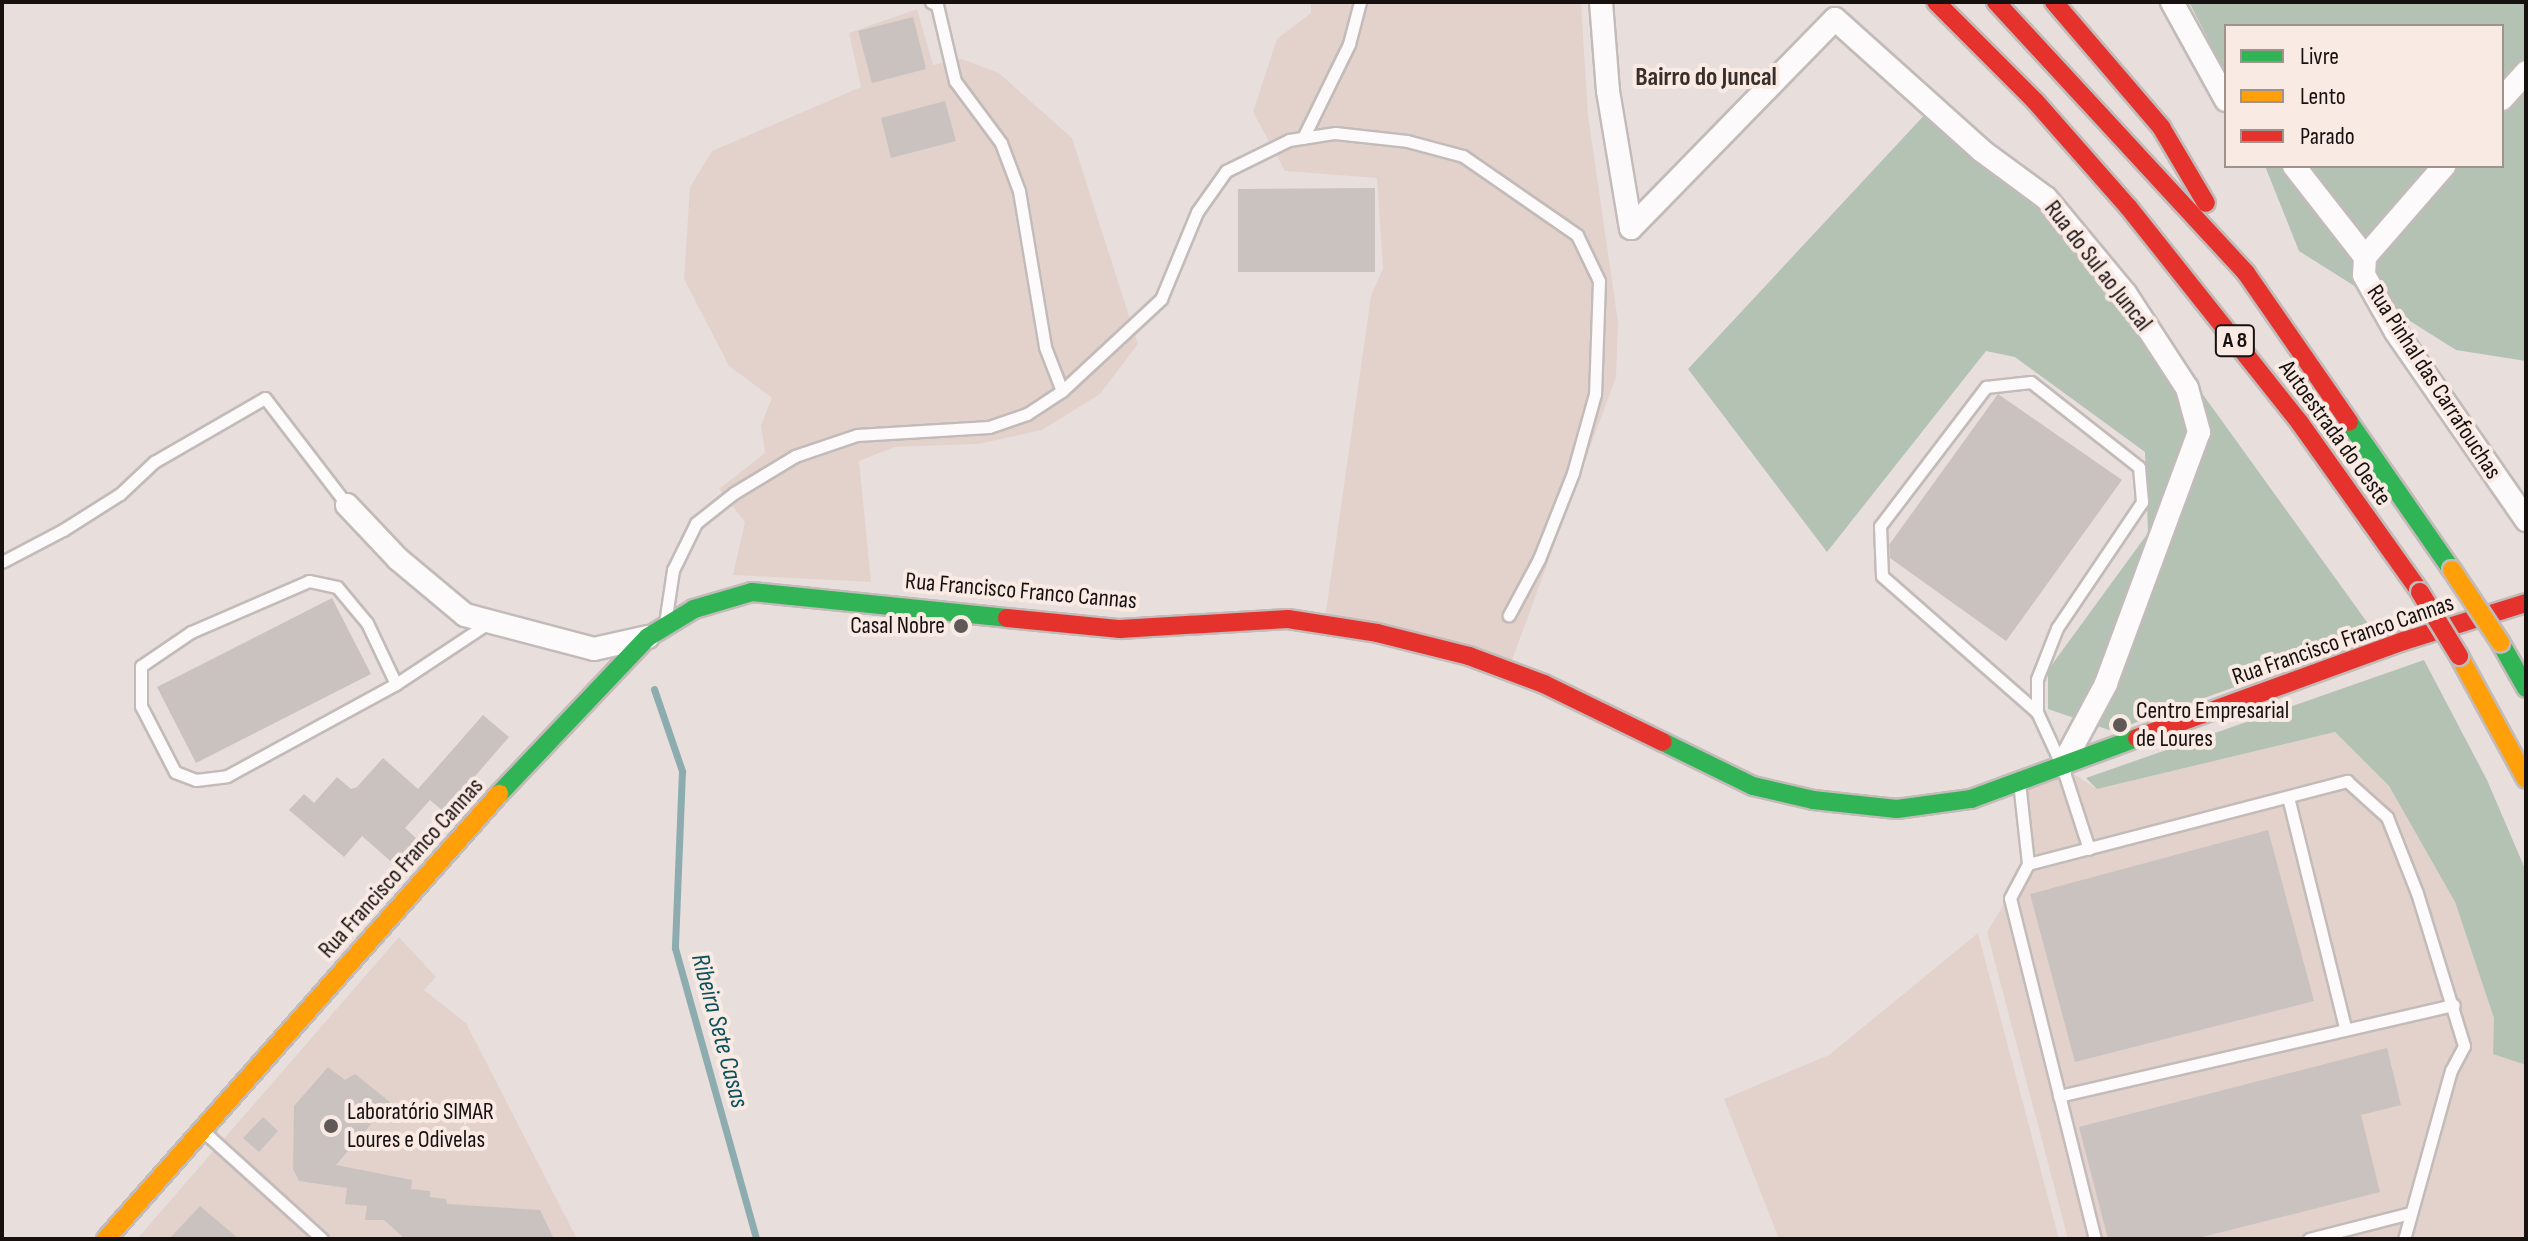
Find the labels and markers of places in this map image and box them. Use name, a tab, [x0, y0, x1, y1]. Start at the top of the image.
place label: Casal Nobre	[850, 612, 945, 640]
marker: Casal Nobre	[952, 617, 970, 635]
place label: Centro Empresarial de Loures	[2136, 697, 2289, 753]
marker: Centro Empresarial de Loures	[2111, 716, 2129, 734]
place label: Laboratório SIMAR Loures e Odivelas	[347, 1098, 494, 1154]
marker: Laboratório SIMAR Loures e Odivelas	[322, 1117, 340, 1135]

